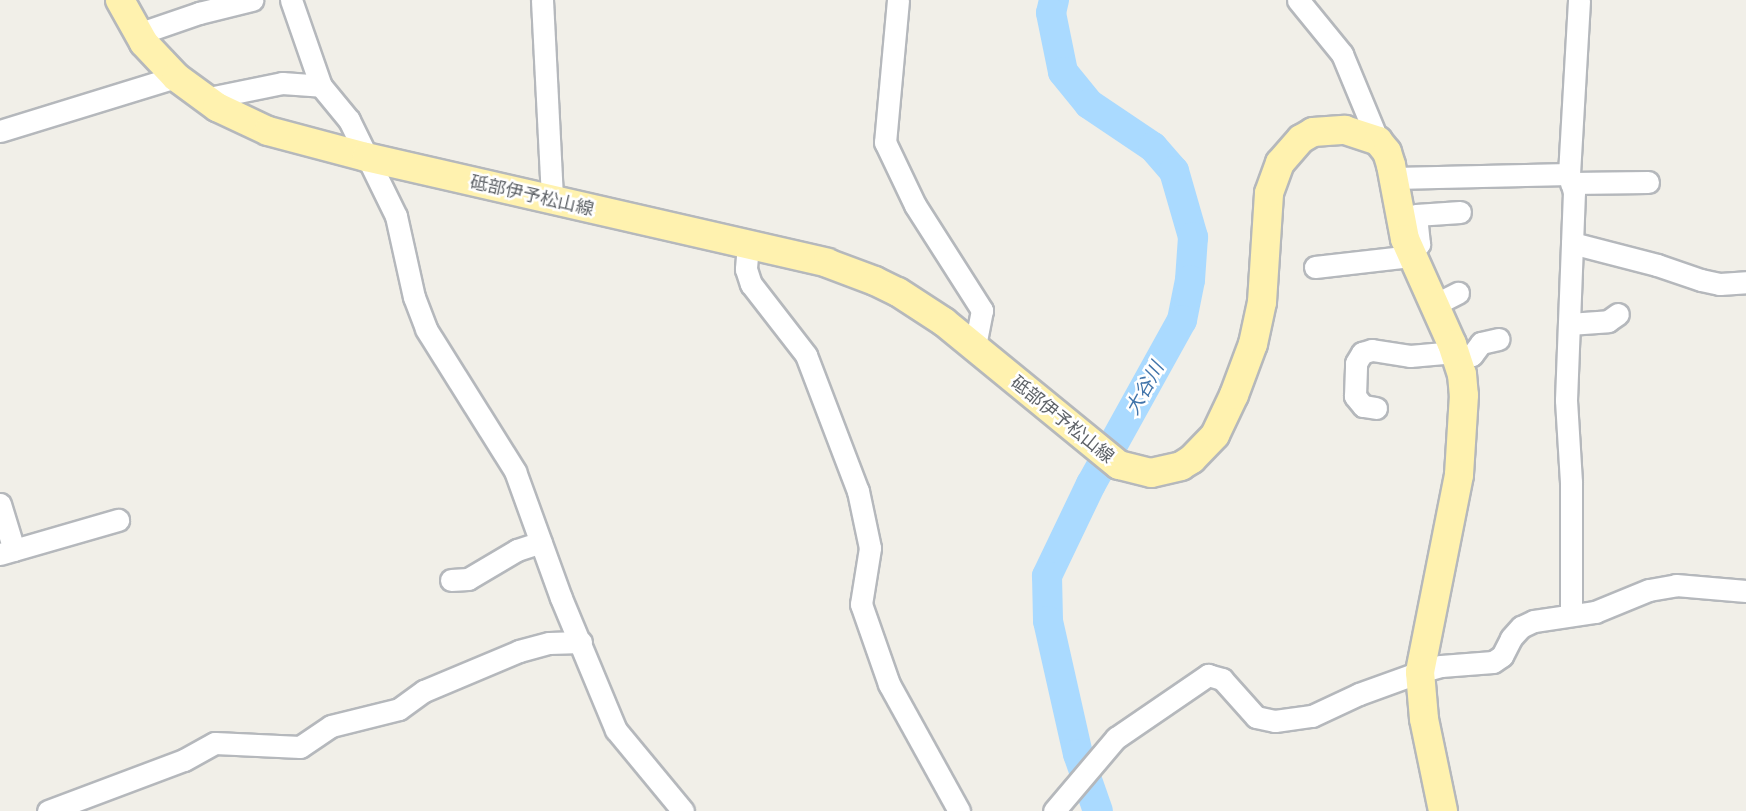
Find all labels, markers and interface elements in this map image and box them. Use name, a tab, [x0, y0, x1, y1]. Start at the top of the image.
street label: 砥部伊予松山線	[468, 170, 596, 220]
water label: 大谷川	[1120, 358, 1168, 418]
street label: 砥部伊予松山線	[1007, 371, 1119, 467]

